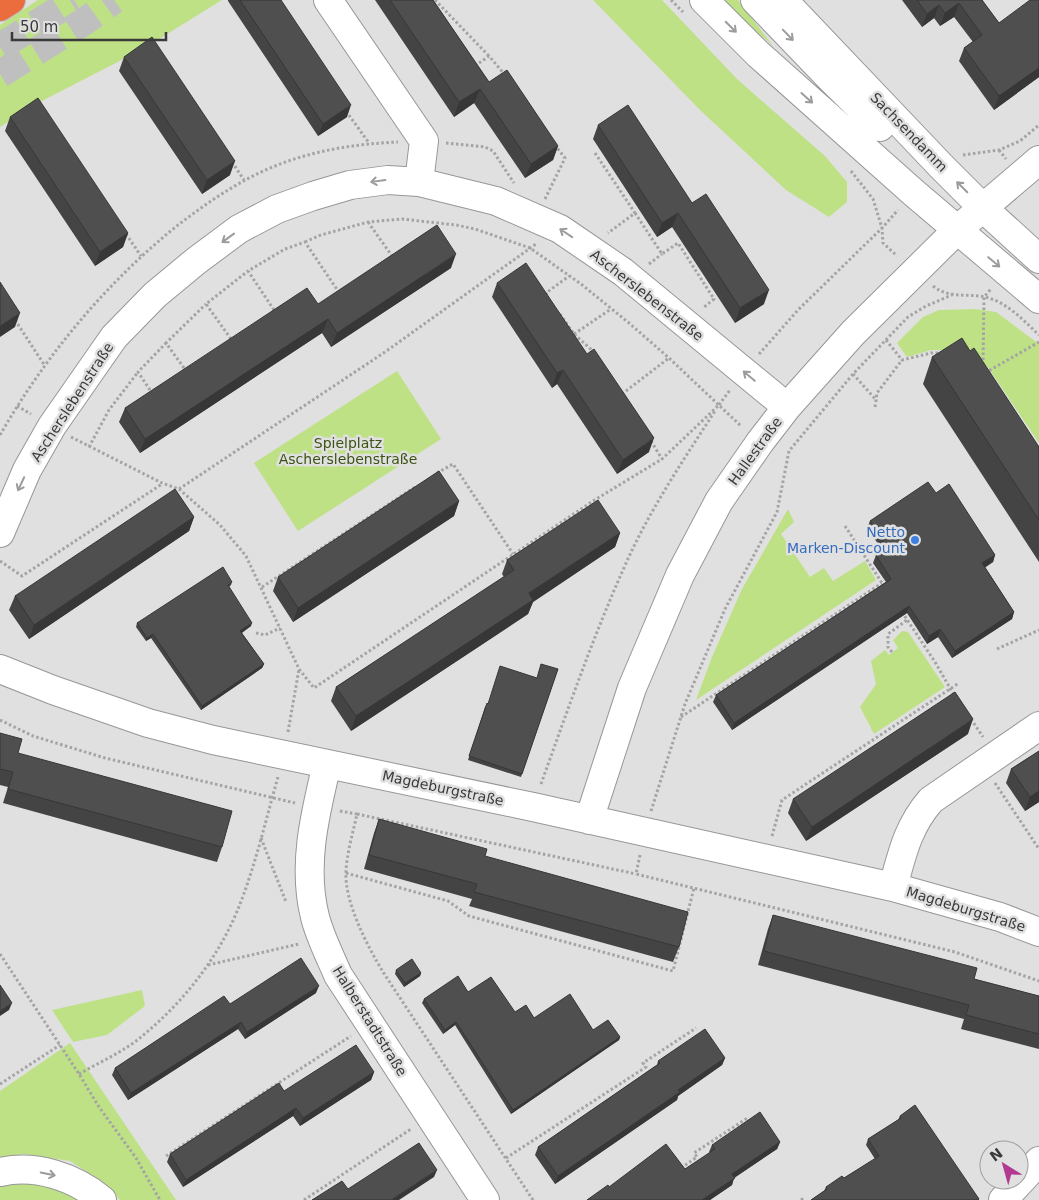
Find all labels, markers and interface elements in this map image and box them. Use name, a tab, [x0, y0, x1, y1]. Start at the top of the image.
scale bar	[12, 10, 166, 42]
text: 50 m	[20, 18, 58, 36]
one-way arrow	[724, 21, 737, 33]
one-way arrow	[782, 29, 794, 42]
street label: Sachsendamm	[867, 89, 951, 175]
one-way arrow	[801, 92, 814, 104]
one-way arrow	[371, 176, 387, 186]
one-way arrow	[956, 181, 968, 193]
one-way arrow	[559, 228, 573, 239]
one-way arrow	[221, 233, 235, 243]
street label: Ascherslebenstraße	[587, 246, 707, 344]
one-way arrow	[988, 256, 1001, 267]
street label: Ascherslebenstraße	[28, 340, 116, 464]
one-way arrow	[743, 371, 756, 382]
street label: Hallestraße	[725, 414, 785, 488]
park label: Spielplatz Ascherslebenstraße	[279, 435, 417, 467]
one-way arrow	[15, 476, 25, 491]
place label: Netto Marken-Discount	[787, 524, 906, 556]
marker: Netto Marken-Discount	[909, 534, 921, 546]
street label: Magdeburgstraße	[381, 767, 505, 809]
street label: Magdeburgstraße	[904, 883, 1028, 935]
street label: Halberstadtstraße	[330, 963, 410, 1079]
north arrow	[979, 1140, 1029, 1190]
text: N	[987, 1145, 1006, 1165]
one-way arrow	[40, 1169, 56, 1179]

